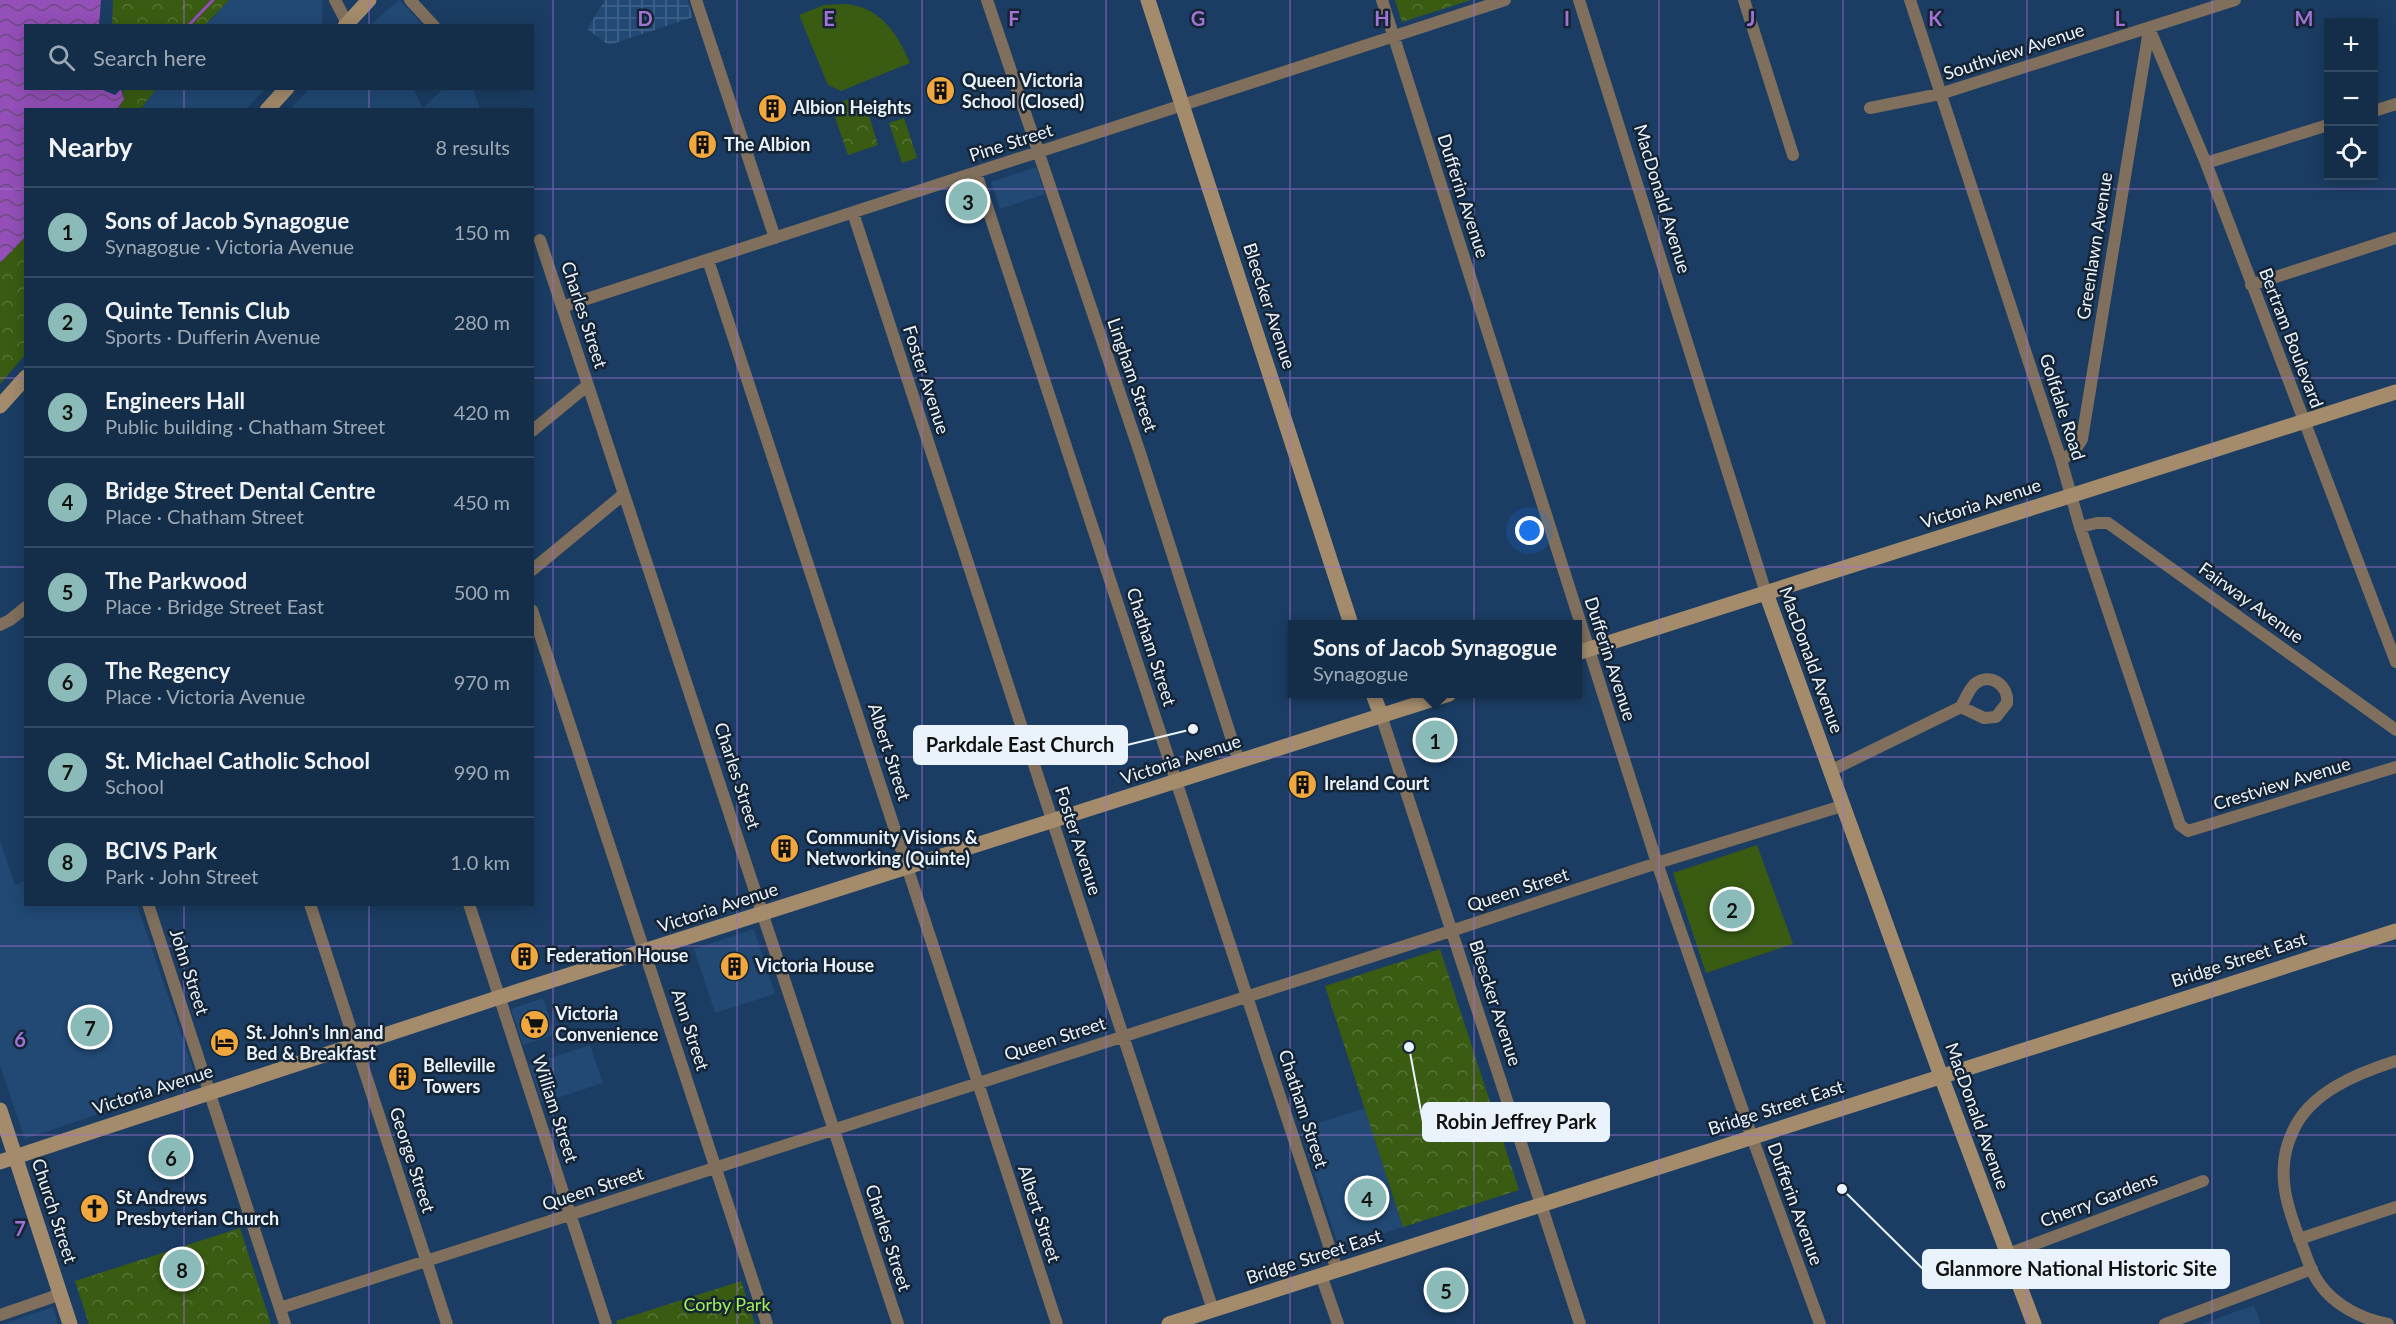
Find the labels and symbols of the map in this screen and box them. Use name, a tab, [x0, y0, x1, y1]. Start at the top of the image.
text: D	[637, 6, 653, 30]
text: E	[823, 6, 835, 30]
text: F	[1008, 6, 1020, 30]
text: G	[1191, 6, 1205, 30]
text: H	[1374, 6, 1390, 30]
text: I	[1564, 6, 1570, 30]
text: J	[1747, 6, 1755, 30]
text: K	[1928, 6, 1942, 30]
text: L	[2115, 6, 2126, 30]
text: M	[2295, 6, 2313, 30]
street label: Southview Avenue	[1941, 18, 2087, 84]
place label: Queen Victoria School (Closed)	[962, 69, 1084, 112]
building icon: Queen Victoria School (Closed)	[925, 75, 957, 107]
building icon: Albion Heights	[756, 92, 788, 124]
place label: Albion Heights	[792, 96, 912, 118]
street label: Pine Street	[966, 118, 1056, 166]
street label: MacDonald Avenue	[1630, 122, 1696, 276]
building icon: The Albion	[687, 129, 719, 161]
street label: Dufferin Avenue	[1434, 131, 1494, 261]
place label: The Albion	[724, 133, 810, 155]
street label: Greenlawn Avenue	[2071, 170, 2117, 321]
pin: 3	[948, 178, 988, 224]
street label: Bleecker Avenue	[1239, 240, 1301, 371]
street label: Charles Street	[557, 258, 613, 371]
street label: Bertram Boulevard	[2255, 264, 2329, 411]
street label: Lingham Street	[1103, 315, 1163, 435]
street label: Foster Avenue	[899, 323, 955, 437]
street label: Golfdale Road	[2035, 351, 2091, 463]
street label: Victoria Avenue	[1918, 473, 2044, 533]
your location	[1515, 516, 1544, 545]
street label: Fairway Avenue	[2195, 557, 2308, 648]
street label: MacDonald Avenue	[1775, 583, 1849, 736]
street label: Chatham Street	[1122, 585, 1182, 709]
street label: Dufferin Avenue	[1581, 594, 1641, 724]
street label: Albert Street	[864, 700, 916, 804]
pin: 1	[1416, 718, 1454, 762]
street label: Charles Street	[710, 719, 766, 832]
callout: Parkdale East Church	[914, 726, 1127, 764]
street label: Victoria Avenue	[1118, 729, 1244, 789]
text: Parkdale East Church	[926, 732, 1114, 756]
street label: Crestview Avenue	[2210, 752, 2353, 814]
building icon: Ireland Court	[1287, 768, 1319, 800]
place label: Ireland Court	[1324, 772, 1430, 794]
street label: Foster Avenue	[1051, 784, 1107, 898]
place label: Community Visions & Networking (Quinte)	[806, 826, 978, 869]
building icon: Community Visions & Networking (Quinte)	[769, 832, 801, 864]
street label: Queen Street	[1464, 862, 1572, 916]
street label: Victoria Avenue	[655, 877, 781, 937]
pin: 2	[1712, 886, 1752, 932]
street label: John Street	[166, 926, 214, 1018]
street label: Bridge Street East	[2168, 927, 2310, 991]
street label: Bleecker Avenue	[1465, 937, 1527, 1068]
building icon: Federation House	[509, 940, 541, 972]
place label: Federation House	[546, 944, 689, 966]
building icon: Victoria House	[718, 950, 750, 982]
place label: Victoria House	[754, 954, 875, 976]
street label: Ann Street	[667, 986, 715, 1074]
place label: Victoria Convenience	[554, 1002, 659, 1045]
pin: 7	[70, 1004, 110, 1050]
supermarket icon: Victoria Convenience	[518, 1008, 550, 1040]
street label: Queen Street	[1001, 1011, 1109, 1065]
place label: St. John's Inn and Bed & Breakfast	[246, 1021, 383, 1064]
text: 6	[14, 1027, 26, 1051]
hotel icon: St. John's Inn and Bed & Breakfast	[209, 1027, 241, 1059]
street label: MacDonald Avenue	[1941, 1039, 2015, 1192]
street label: Chatham Street	[1274, 1047, 1334, 1171]
street label: William Street	[528, 1052, 584, 1166]
place label: Belleville Towers	[423, 1054, 496, 1097]
street label: Victoria Avenue	[90, 1059, 216, 1119]
building icon: Belleville Towers	[386, 1060, 418, 1092]
street label: Bridge Street East	[1705, 1075, 1847, 1139]
callout: Robin Jeffrey Park	[1423, 1103, 1609, 1141]
street label: George Street	[386, 1104, 441, 1216]
text: Robin Jeffrey Park	[1436, 1109, 1597, 1133]
pin: 6	[152, 1134, 190, 1180]
street label: Dufferin Avenue	[1763, 1139, 1828, 1268]
street label: Church Street	[28, 1155, 82, 1266]
street label: Queen Street	[539, 1161, 647, 1215]
street label: Albert Street	[1014, 1162, 1066, 1266]
street label: Cherry Gardens	[2037, 1167, 2161, 1232]
pin: 4	[1348, 1176, 1386, 1220]
street label: Charles Street	[861, 1181, 917, 1294]
place label: St Andrews Presbyterian Church	[116, 1186, 279, 1229]
church icon: St Andrews Presbyterian Church	[79, 1192, 111, 1224]
text: 7	[14, 1216, 26, 1240]
street label: Bridge Street East	[1243, 1224, 1385, 1288]
pin: 8	[162, 1246, 201, 1292]
callout: Glanmore National Historic Site	[1923, 1250, 2229, 1288]
text: Glanmore National Historic Site	[1935, 1256, 2217, 1280]
pin: 5	[1426, 1268, 1466, 1312]
park label: Corby Park	[683, 1293, 771, 1315]

